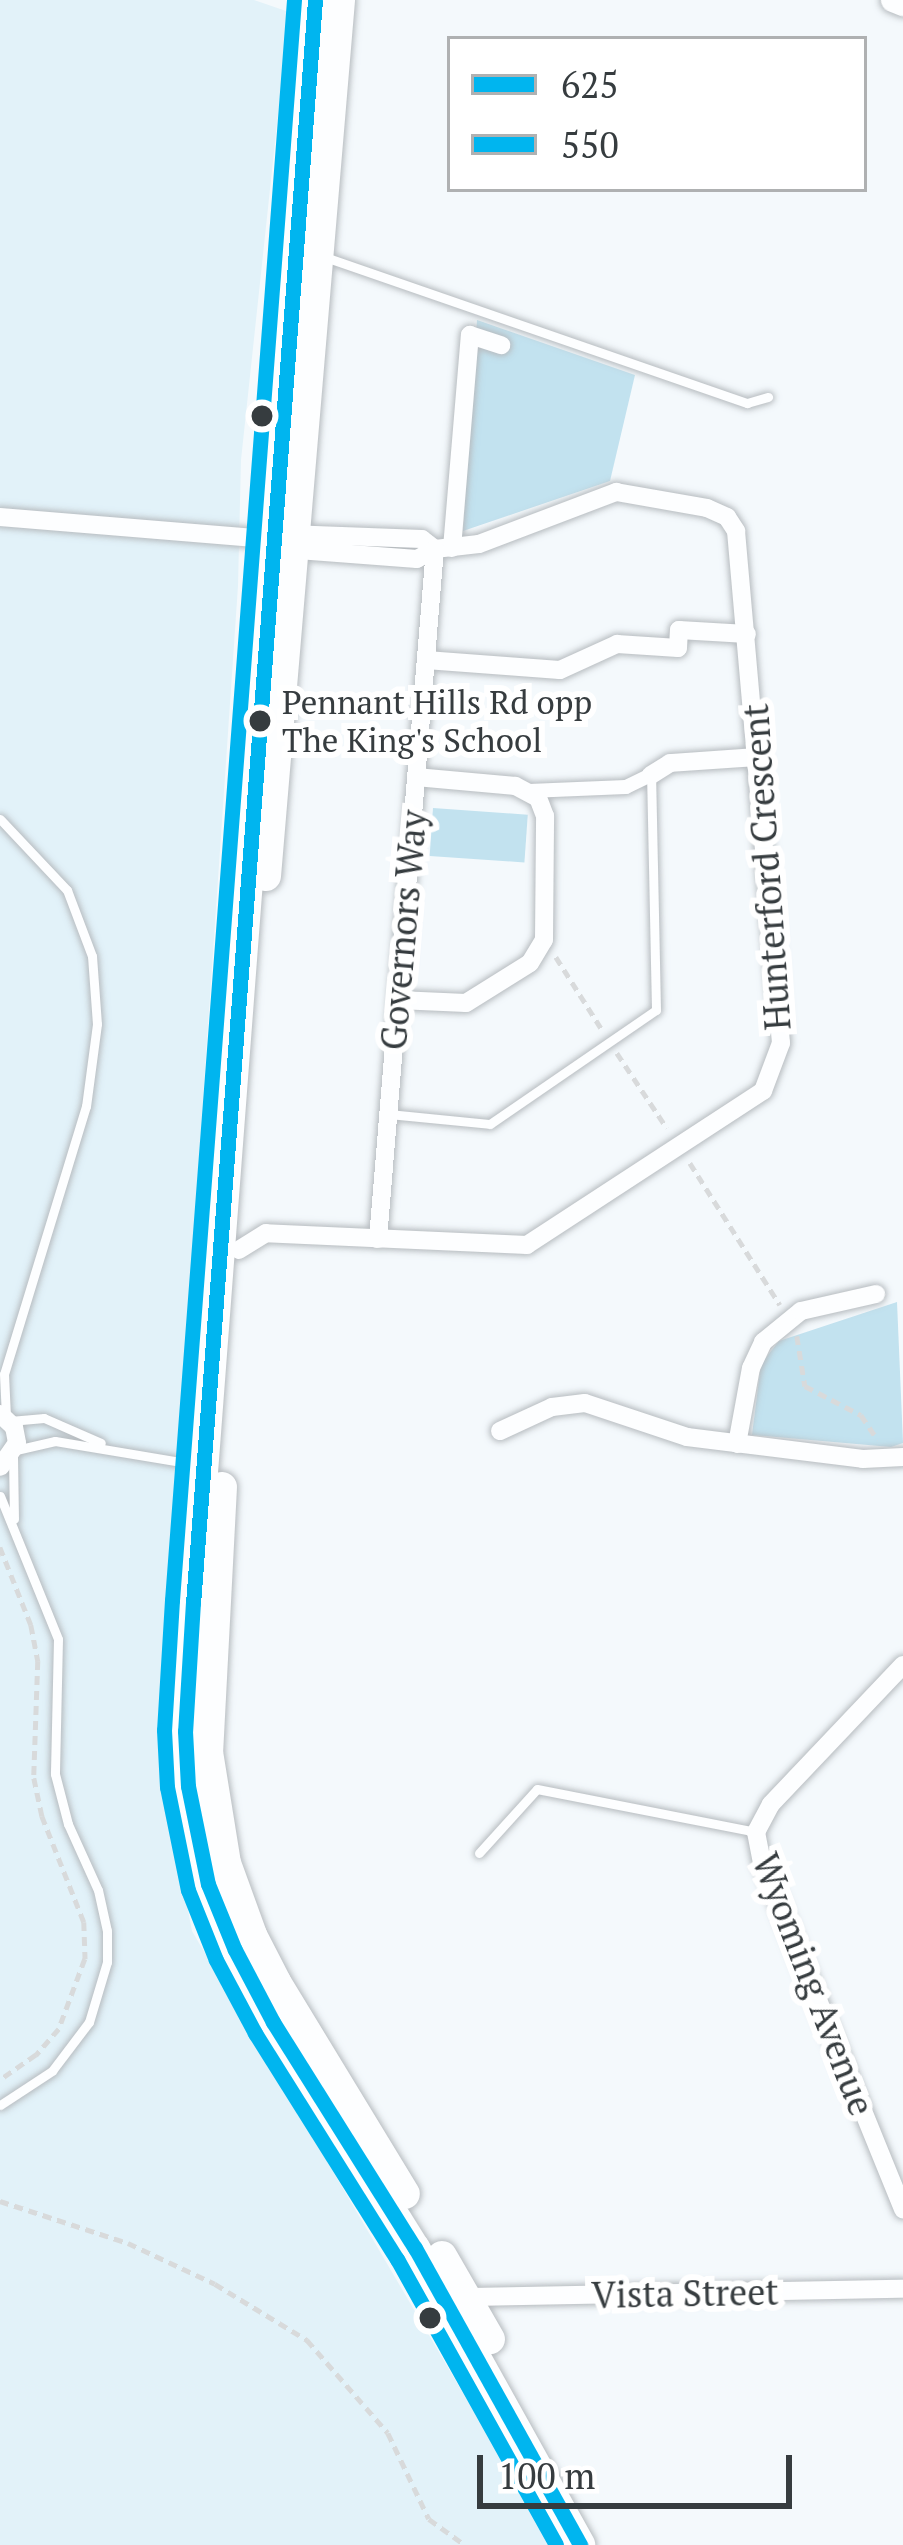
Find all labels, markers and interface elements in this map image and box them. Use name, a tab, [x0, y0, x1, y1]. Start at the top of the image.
legend	[447, 36, 867, 192]
text: 625	[561, 61, 619, 108]
text: 550	[561, 121, 619, 168]
unlabelled marker	[251, 405, 273, 427]
place label: Pennant Hills Rd opp The King's School	[282, 682, 592, 760]
street label: Hunterford Crescent	[733, 702, 799, 1032]
marker: Pennant Hills Rd opp The King's School	[249, 710, 271, 732]
street label: Governors Way	[371, 808, 435, 1052]
street label: Wyoming Avenue	[744, 1847, 884, 2121]
street label: Vista Street	[591, 2270, 779, 2316]
unlabelled marker	[419, 2307, 441, 2329]
scale bar	[483, 2431, 798, 2505]
text: 100 m	[498, 2452, 595, 2499]

